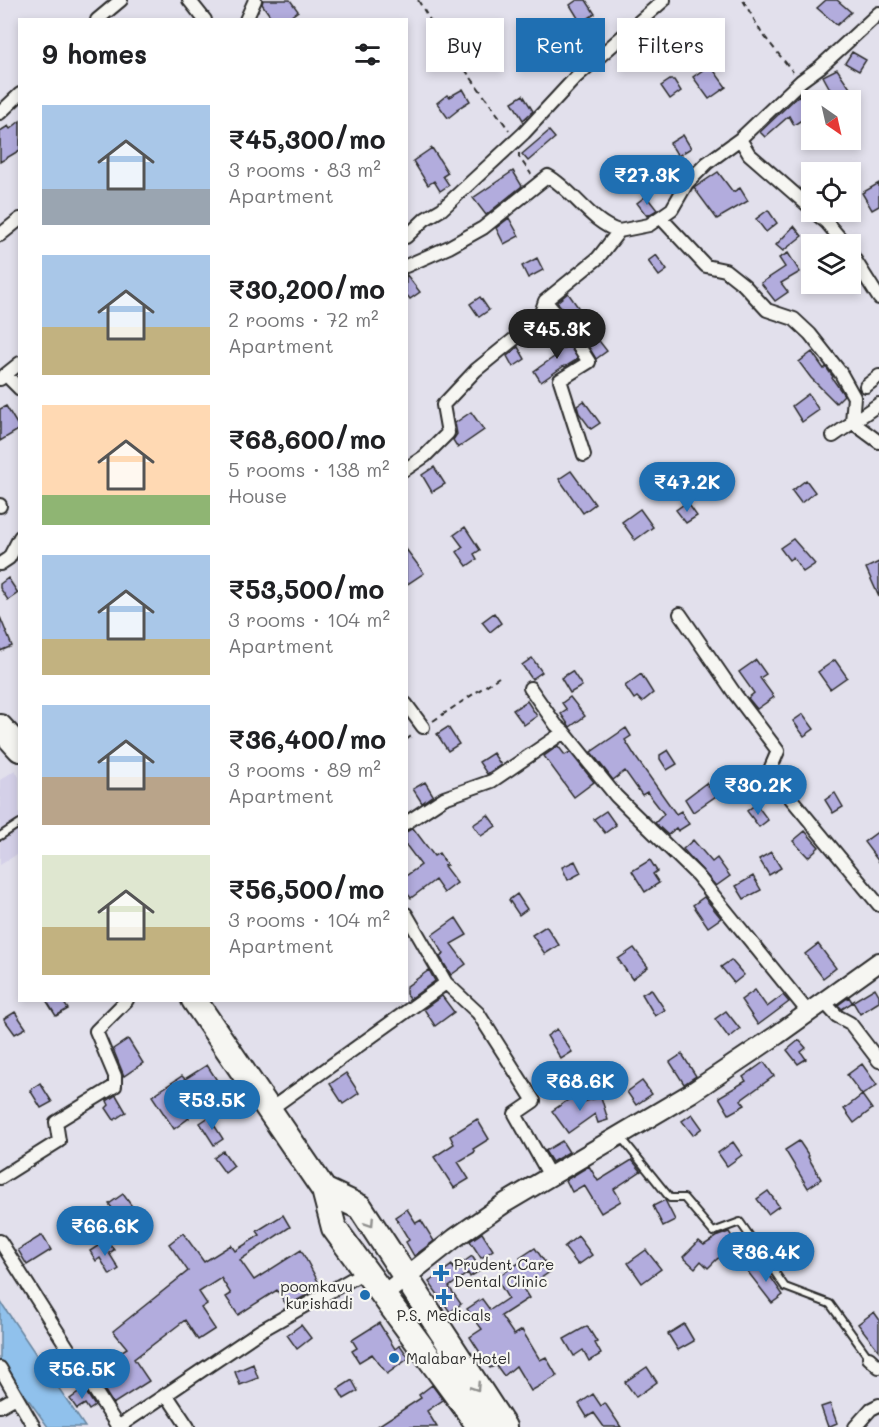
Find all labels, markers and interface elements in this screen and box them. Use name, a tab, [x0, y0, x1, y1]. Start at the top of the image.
chip: Buy	[426, 18, 504, 72]
chip: Rent	[516, 18, 605, 72]
chip: Filters	[617, 18, 725, 72]
text: 9 homes	[42, 37, 147, 71]
icon: filters	[351, 38, 384, 71]
north arrow	[801, 90, 861, 150]
map controls	[801, 90, 861, 294]
text: ₹45,300/mo	[228, 122, 386, 156]
icon: home	[90, 129, 162, 201]
pin: ₹27.3K	[598, 155, 696, 206]
text: 3 rooms · 83 m²	[228, 156, 381, 182]
text: ₹27.3K	[614, 161, 680, 187]
button: locate	[801, 162, 861, 222]
text: Apartment	[228, 182, 334, 208]
button: layers	[801, 234, 861, 294]
text: ₹30,200/mo	[228, 272, 385, 306]
icon: home	[90, 279, 162, 351]
text: 2 rooms · 72 m²	[228, 306, 379, 332]
pin: ₹45.3K	[508, 309, 606, 360]
text: ₹45.3K	[523, 315, 591, 341]
text: Apartment	[228, 332, 334, 358]
text: ₹68,600/mo	[228, 422, 386, 456]
icon: home	[90, 429, 162, 501]
text: 5 rooms · 138 m²	[228, 456, 390, 482]
pin: ₹47.2K	[638, 462, 736, 513]
text: ₹47.2K	[653, 468, 721, 494]
text: House	[228, 482, 287, 508]
text: ₹53,500/mo	[228, 572, 384, 606]
icon: home	[90, 579, 162, 651]
text: 3 rooms · 104 m²	[228, 606, 390, 632]
text: Apartment	[228, 632, 334, 658]
text: ₹36,400/mo	[228, 722, 386, 756]
icon: home	[90, 729, 162, 801]
text: 3 rooms · 89 m²	[228, 756, 381, 782]
pin: ₹30.2K	[709, 765, 807, 816]
text: ₹30.2K	[724, 771, 792, 797]
text: Apartment	[228, 782, 334, 808]
text: ₹56,500/mo	[228, 872, 384, 906]
icon: home	[90, 879, 162, 951]
text: 3 rooms · 104 m²	[228, 906, 390, 932]
text: Apartment	[228, 932, 334, 958]
pin: ₹68.6K	[531, 1061, 629, 1112]
text: ₹68.6K	[545, 1067, 615, 1093]
pin: ₹53.5K	[163, 1080, 261, 1131]
text: ₹53.5K	[178, 1086, 246, 1112]
pin: ₹66.6K	[56, 1206, 154, 1257]
text: ₹66.6K	[71, 1212, 139, 1238]
one-way arrow	[363, 1217, 375, 1227]
pin: ₹36.4K	[717, 1232, 815, 1283]
text: ₹36.4K	[731, 1238, 801, 1264]
place label: Prudent Care Dental Clinic	[454, 1254, 554, 1291]
marker: Prudent Care Dental Clinic	[432, 1264, 450, 1282]
place label: poomkavu kurishadi	[281, 1276, 353, 1313]
marker: poomkavu kurishadi	[358, 1288, 372, 1302]
marker: P.S. Medicals	[437, 1290, 451, 1304]
place label: P.S. Medicals	[397, 1305, 491, 1325]
place label: Malabar Hotel	[406, 1348, 511, 1368]
pin: ₹56.5K	[33, 1349, 131, 1400]
marker: Malabar Hotel	[387, 1351, 401, 1365]
text: ₹56.5K	[48, 1355, 116, 1381]
one-way arrow	[469, 1381, 481, 1391]

